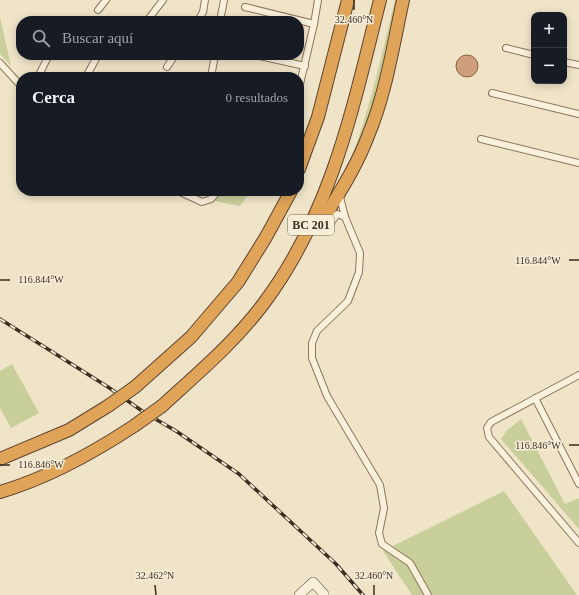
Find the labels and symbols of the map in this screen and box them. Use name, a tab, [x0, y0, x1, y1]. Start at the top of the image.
text: 32.460°N	[335, 14, 373, 25]
road number: BC 201	[288, 215, 334, 235]
text: 116.844°W	[515, 255, 561, 266]
text: 116.844°W	[18, 274, 64, 285]
text: 116.846°W	[515, 440, 561, 451]
text: 116.846°W	[18, 459, 64, 470]
text: 32.462°N	[136, 570, 174, 581]
text: 32.460°N	[355, 570, 393, 581]

